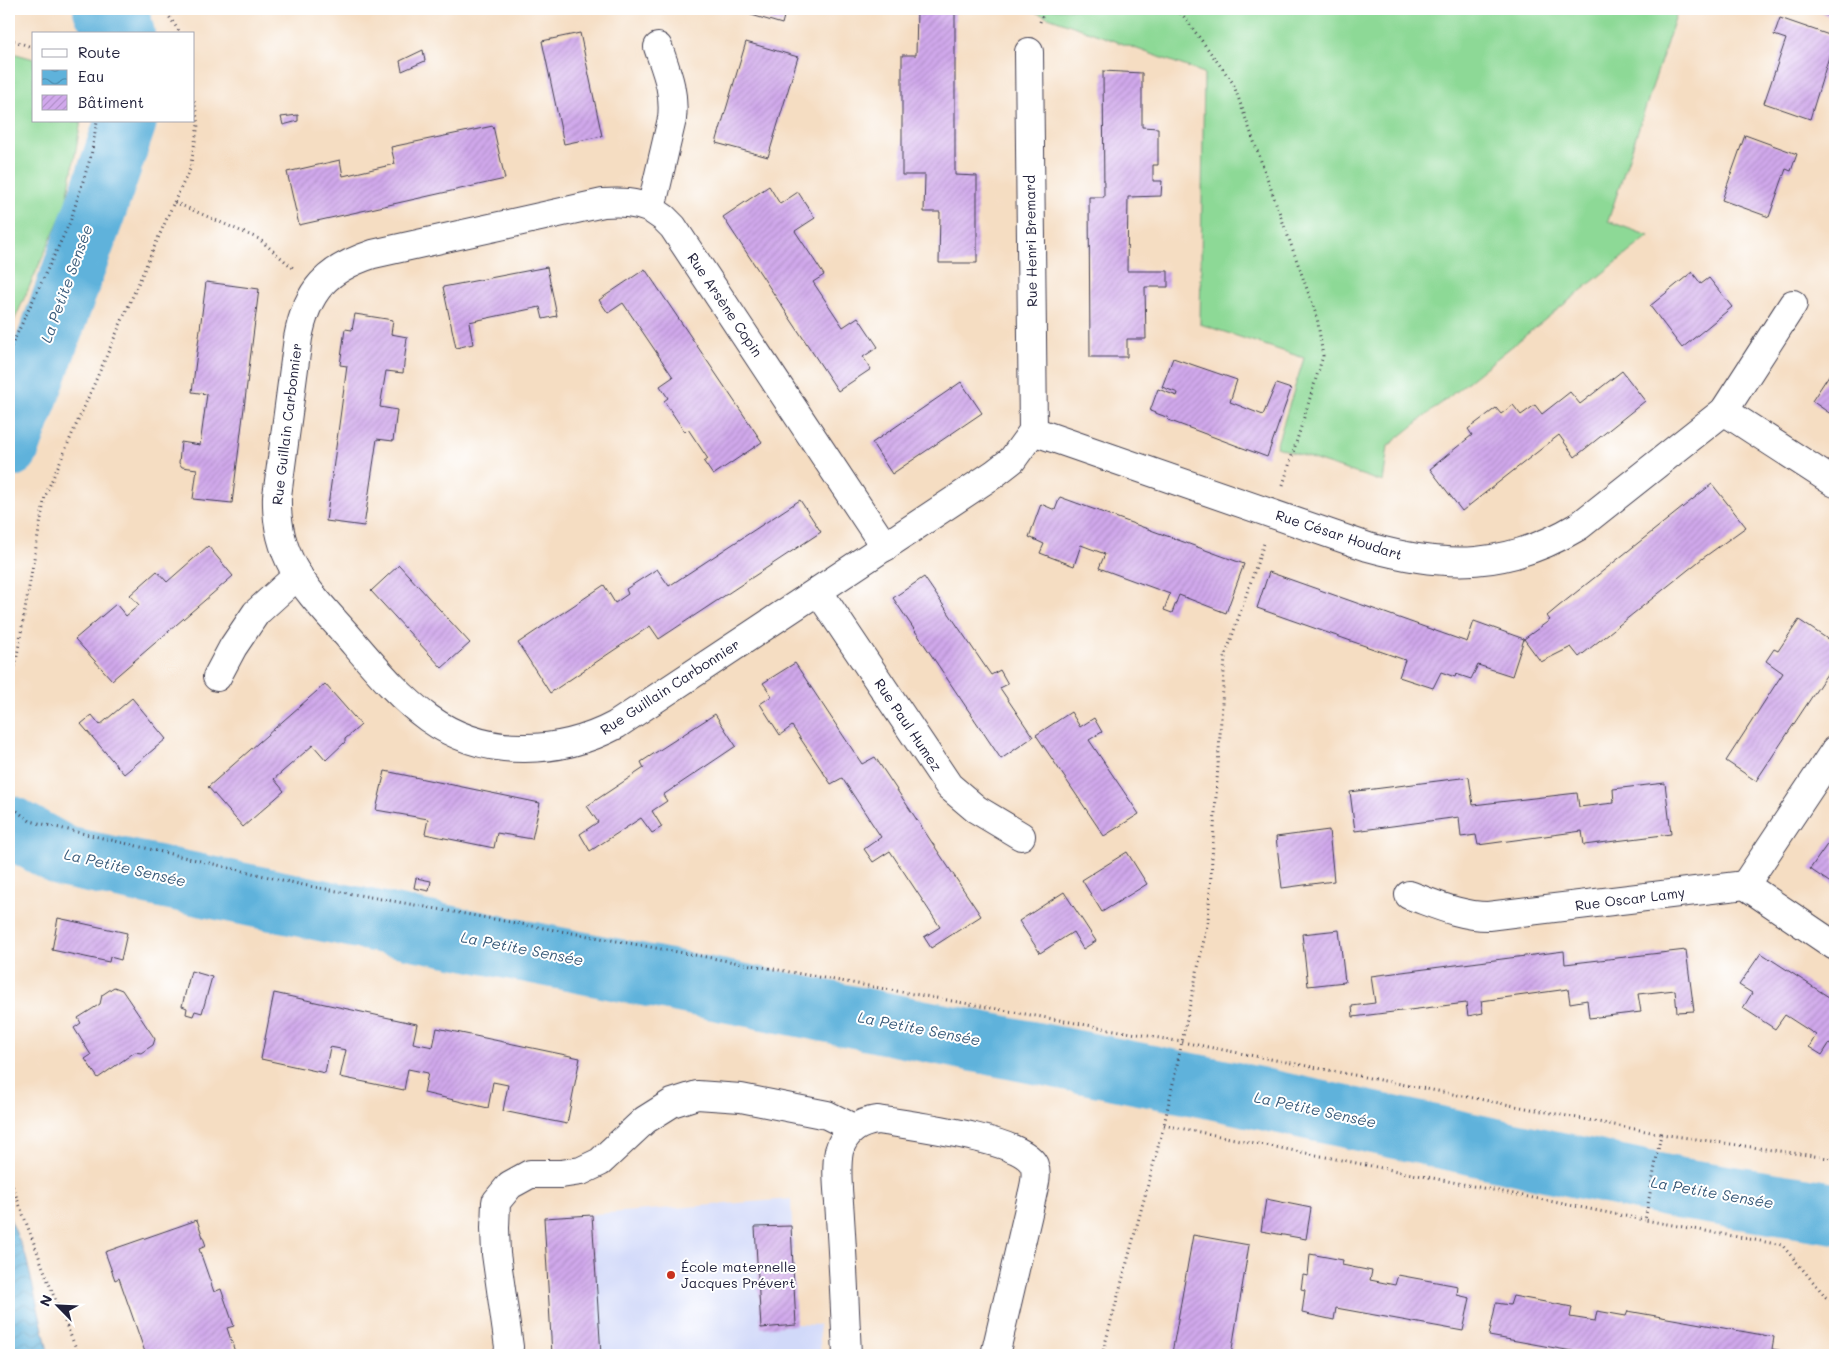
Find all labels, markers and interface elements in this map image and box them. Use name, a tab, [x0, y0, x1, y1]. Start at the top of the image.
legend	[32, 32, 195, 122]
text: Route	[78, 42, 121, 62]
text: Eau	[78, 66, 104, 86]
text: Bâtiment	[78, 92, 144, 112]
street label: Rue Henri Bremard	[1020, 175, 1041, 307]
water label: La Petite Sensée	[35, 222, 97, 345]
street label: Rue Arsène Copin	[683, 249, 767, 361]
street label: Rue Guillain Carbonnier	[267, 342, 306, 506]
street label: Rue César Houdart	[1273, 505, 1405, 564]
street label: Rue Guillain Carbonnier	[596, 634, 743, 739]
street label: Rue Paul Humez	[870, 675, 947, 775]
water label: La Petite Sensée	[62, 843, 188, 891]
street label: Rue Oscar Lamy	[1574, 882, 1686, 915]
water label: La Petite Sensée	[459, 926, 585, 970]
water label: La Petite Sensée	[856, 1006, 982, 1050]
water label: La Petite Sensée	[1252, 1086, 1378, 1132]
water label: La Petite Sensée	[1649, 1171, 1775, 1213]
place label: École maternelle Jacques Prévert	[681, 1257, 796, 1292]
marker: École maternelle Jacques Prévert	[665, 1269, 677, 1281]
north arrow	[32, 1282, 82, 1332]
text: N	[35, 1292, 57, 1309]

